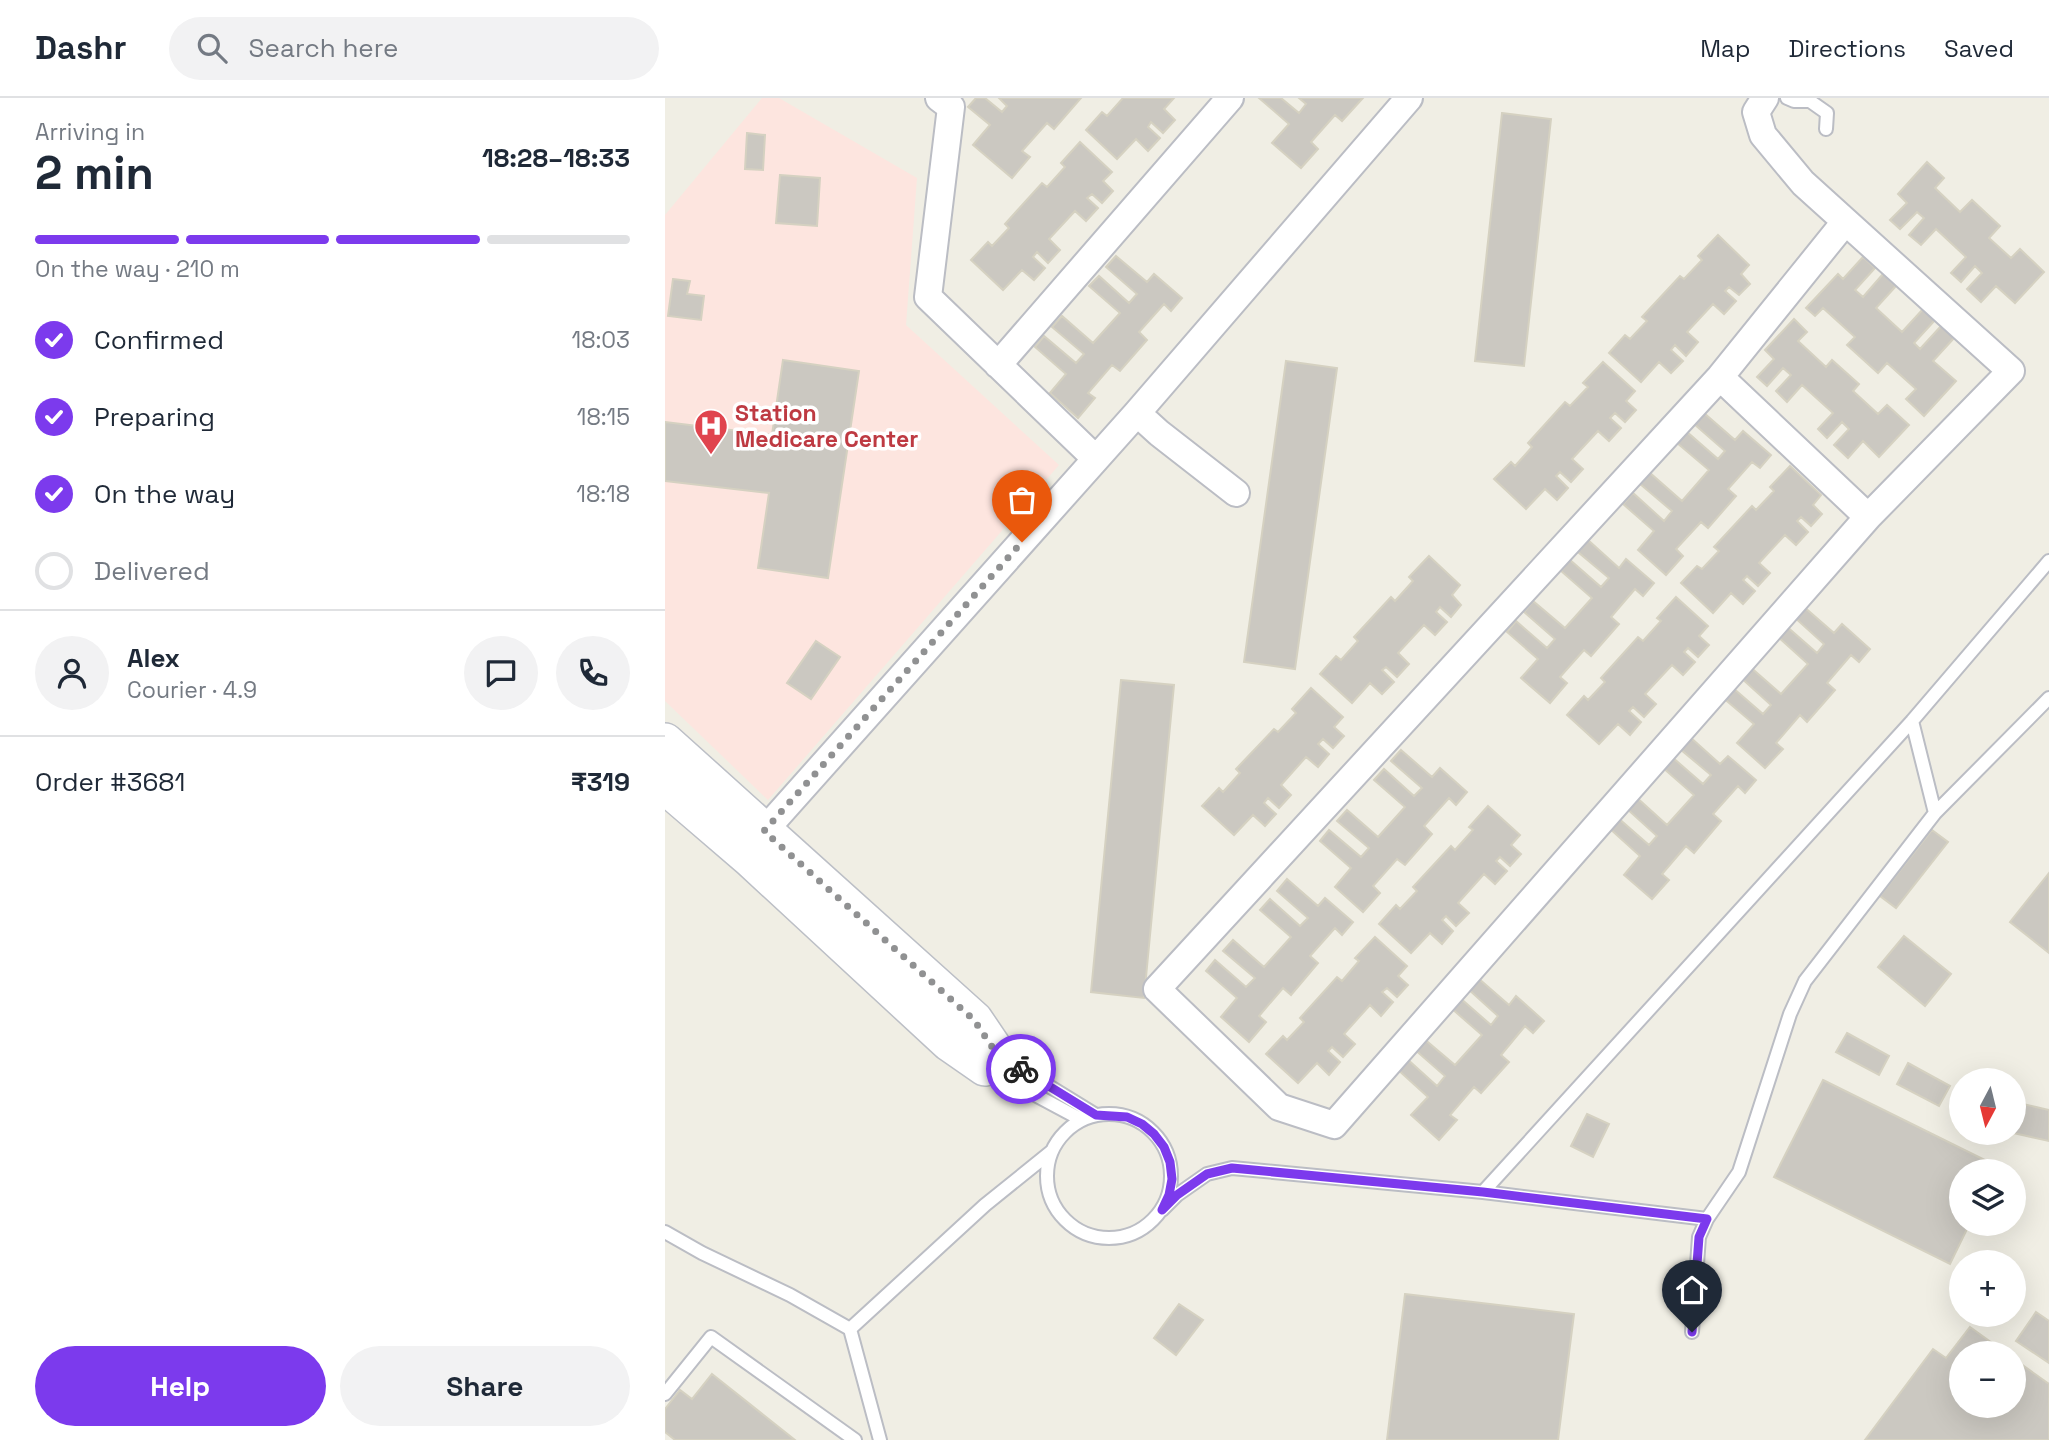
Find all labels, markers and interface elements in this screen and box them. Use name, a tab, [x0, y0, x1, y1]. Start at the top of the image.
search box	[169, 17, 659, 80]
text: Dashr	[35, 27, 127, 69]
icon: search	[193, 29, 231, 67]
text: Search here	[249, 31, 398, 65]
text: Map	[1700, 33, 1750, 64]
text: Directions	[1788, 33, 1906, 64]
text: Saved	[1944, 33, 2014, 64]
text: Arriving in	[35, 117, 145, 147]
text: 18:28–18:33	[482, 141, 630, 175]
text: 2 min	[35, 144, 154, 202]
text: On the way · 210 m	[35, 254, 240, 284]
icon: check	[35, 321, 73, 359]
text: Confirmed	[94, 323, 224, 357]
text: 18:03	[572, 325, 630, 355]
icon: check	[35, 398, 73, 436]
place label: Station Medicare Center	[735, 398, 918, 454]
text: Preparing	[94, 400, 215, 434]
text: 18:15	[577, 402, 630, 432]
hospital icon: Station Medicare Center	[692, 407, 730, 456]
pin	[992, 470, 1052, 542]
icon: check	[35, 475, 73, 513]
text: On the way	[94, 477, 235, 511]
text: 18:18	[576, 479, 630, 509]
icon: bag	[1003, 481, 1041, 519]
text: Delivered	[94, 554, 210, 588]
button: person	[35, 636, 109, 710]
button: chat	[464, 636, 538, 710]
button: phone	[556, 636, 630, 710]
text: Alex	[127, 641, 180, 675]
text: Courier · 4.9	[127, 675, 257, 705]
text: Order #3681	[35, 765, 185, 799]
text: ₹319	[571, 765, 630, 799]
courier	[986, 1034, 1056, 1104]
icon: bike	[1002, 1050, 1040, 1088]
north arrow	[1949, 1068, 2027, 1144]
map controls	[1949, 1068, 2026, 1418]
button: layers	[1949, 1159, 2026, 1236]
button: +	[1949, 1250, 2026, 1327]
pin	[1662, 1260, 1722, 1332]
icon: home	[1673, 1271, 1711, 1309]
button: −	[1949, 1341, 2026, 1418]
button: Help	[35, 1346, 326, 1426]
button: Share	[340, 1346, 630, 1426]

